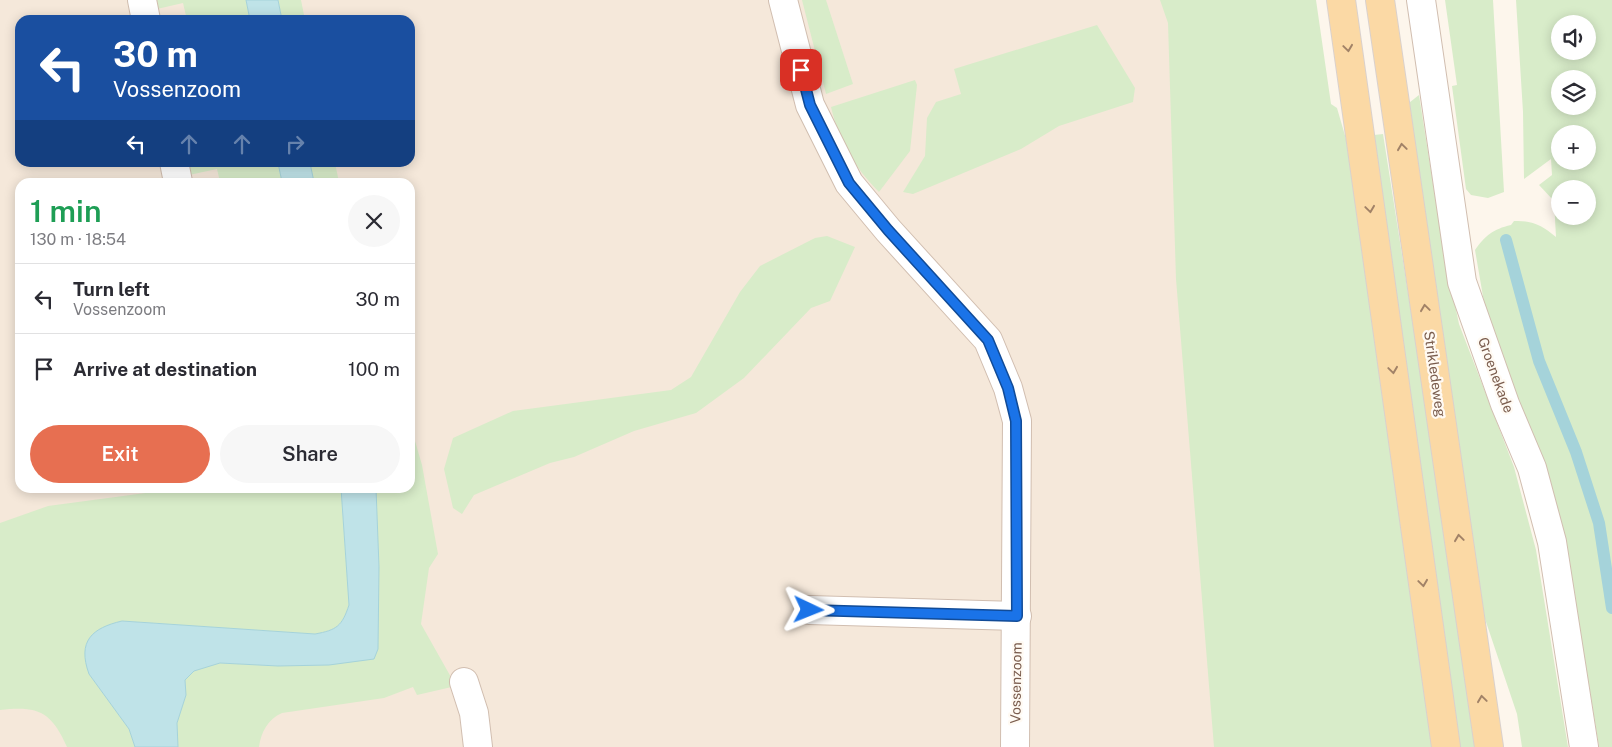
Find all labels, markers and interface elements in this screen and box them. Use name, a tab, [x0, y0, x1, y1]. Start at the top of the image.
map controls	[1551, 15, 1596, 225]
button: sound	[1551, 15, 1596, 60]
text: 30 m	[113, 34, 198, 75]
icon: left	[30, 35, 95, 100]
one-way arrow	[1342, 45, 1353, 53]
pin	[780, 49, 822, 91]
icon: arrive	[787, 56, 815, 84]
button: layers	[1551, 70, 1596, 115]
text: Vossenzoom	[113, 76, 241, 102]
button: +	[1551, 125, 1596, 170]
icon: left	[122, 130, 150, 158]
icon: ahead	[175, 130, 203, 158]
icon: ahead	[228, 130, 256, 158]
icon: right	[281, 130, 309, 158]
one-way arrow	[1397, 143, 1407, 151]
button: −	[1551, 180, 1596, 225]
text: 1 min	[30, 193, 101, 229]
button: close	[348, 195, 400, 247]
one-way arrow	[1365, 205, 1375, 214]
text: 130 m · 18:54	[30, 230, 126, 249]
text: Turn left	[73, 278, 150, 300]
icon: left	[30, 285, 58, 313]
text: 30 m	[355, 288, 400, 310]
text: Vossenzoom	[73, 300, 166, 319]
one-way arrow	[1420, 304, 1431, 312]
street label: Strikledeweg	[1421, 330, 1449, 418]
street label: Groenekade	[1475, 335, 1517, 415]
icon: arrive	[30, 355, 58, 383]
text: Arrive at destination	[73, 358, 257, 380]
text: 100 m	[348, 358, 400, 380]
one-way arrow	[1387, 366, 1398, 374]
button: Exit	[30, 425, 210, 483]
button: Share	[220, 425, 400, 483]
one-way arrow	[1454, 534, 1464, 542]
one-way arrow	[1417, 579, 1428, 587]
position arrow	[782, 583, 834, 635]
street label: Vossenzoom	[1007, 642, 1025, 724]
one-way arrow	[1477, 694, 1488, 702]

